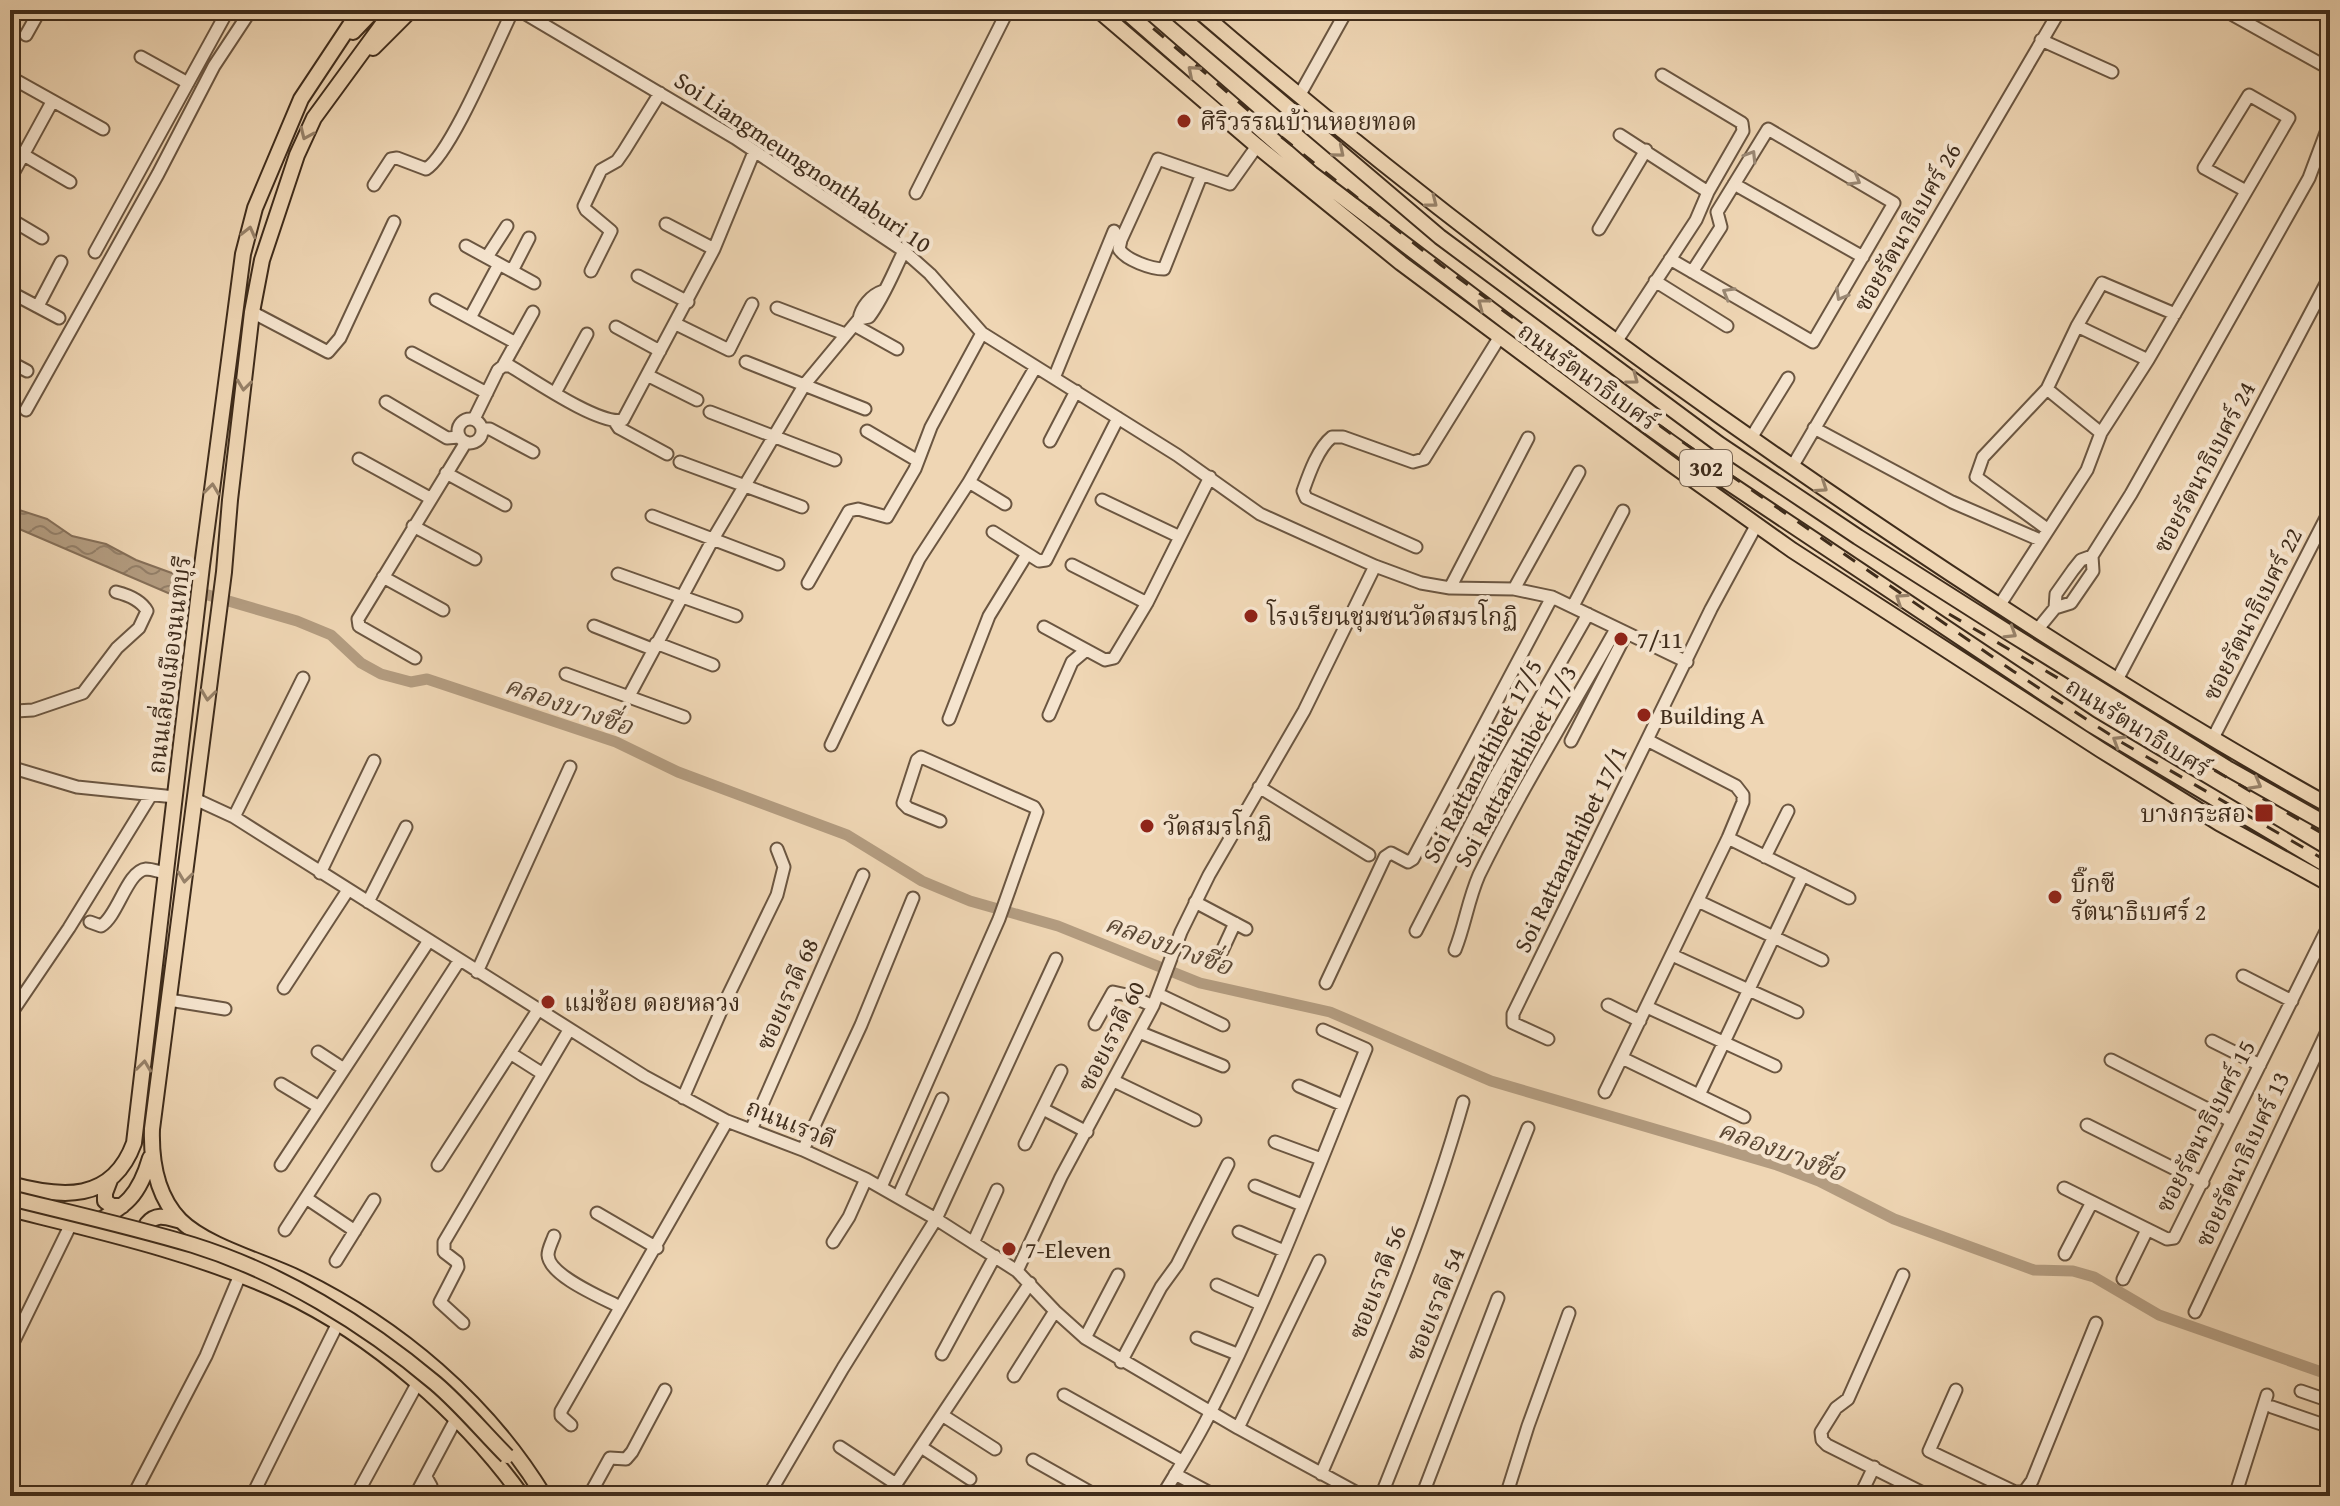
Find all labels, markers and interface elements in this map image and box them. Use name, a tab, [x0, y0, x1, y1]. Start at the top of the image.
street label: Soi Liangmeungnonthaburi 10	[667, 63, 939, 261]
one-way arrow	[1187, 66, 1202, 81]
place label: ศิริวรรณบ้านหอยทอด	[1200, 104, 1417, 139]
marker: ศิริวรรณบ้านหอยทอด	[1175, 112, 1193, 130]
one-way arrow	[300, 126, 316, 141]
street label: ซอยรัตนาธิเบศร์ 26	[1844, 136, 1970, 318]
one-way arrow	[1329, 142, 1344, 157]
one-way arrow	[1742, 150, 1757, 165]
one-way arrow	[1846, 170, 1861, 186]
one-way arrow	[1423, 192, 1437, 207]
one-way arrow	[240, 225, 257, 239]
one-way arrow	[1835, 286, 1851, 301]
one-way arrow	[1723, 287, 1737, 303]
one-way arrow	[1477, 299, 1491, 314]
street label: ถนนรัตนาธิเบศร์	[1511, 313, 1665, 439]
one-way arrow	[1624, 370, 1638, 384]
street label: ซอยรัตนาธิเบศร์ 24	[2144, 375, 2264, 559]
one-way arrow	[235, 379, 252, 392]
road number: 302	[1680, 450, 1732, 486]
one-way arrow	[1814, 477, 1828, 492]
one-way arrow	[203, 482, 220, 496]
street label: ซอยรัตนาธิเบศร์ 22	[2193, 522, 2311, 706]
street label: ถนนเลี่ยงเมืองนนทบุรี	[138, 554, 200, 776]
one-way arrow	[1896, 593, 1910, 608]
place label: โรงเรียนชุมชนวัดสมรโกฏิ	[1266, 599, 1518, 634]
marker: โรงเรียนชุมชนวัดสมรโกฏิ	[1242, 607, 1260, 625]
place label: 7/11	[1637, 622, 1683, 657]
one-way arrow	[2002, 624, 2017, 639]
marker: 7/11	[1612, 630, 1630, 648]
street label: Soi Rattanathibet 17/5	[1413, 653, 1551, 869]
street label: Soi Rattanathibet 17/3	[1445, 659, 1585, 873]
water label: คลองบางซื่อ	[500, 665, 639, 745]
street label: ถนนรัตนาธิเบศร์	[2059, 669, 2217, 786]
one-way arrow	[200, 688, 217, 702]
place label: Building A	[1660, 698, 1765, 733]
marker: Building A	[1635, 706, 1653, 724]
one-way arrow	[2112, 736, 2127, 751]
street label: Soi Rattanathibet 17/1	[1505, 740, 1635, 958]
one-way arrow	[2248, 775, 2262, 790]
place label: บางกระสอ	[2140, 796, 2246, 831]
marker: บางกระสอ	[2253, 802, 2275, 824]
place label: วัดสมรโกฏิ	[1163, 809, 1272, 844]
marker: วัดสมรโกฏิ	[1138, 817, 1156, 835]
place label: บิ๊กซี รัตนาธิเบศร์ 2	[2071, 866, 2206, 929]
one-way arrow	[177, 870, 194, 883]
marker: บิ๊กซี รัตนาธิเบศร์ 2	[2046, 888, 2064, 906]
water label: คลองบางซื่อ	[1100, 903, 1239, 985]
street label: ซอยเรวดี 68	[747, 932, 827, 1056]
street label: ซอยเรวดี 60	[1068, 975, 1154, 1097]
place label: แม่ช้อย ดอยหลวง	[564, 985, 740, 1020]
marker: แม่ช้อย ดอยหลวง	[539, 993, 557, 1011]
street label: ซอยรัตนาธิเบศร์ 15	[2146, 1034, 2264, 1218]
one-way arrow	[135, 1059, 152, 1072]
street label: ซอยรัตนาธิเบศร์ 13	[2186, 1066, 2298, 1252]
street label: ถนนเรวดี	[741, 1089, 841, 1157]
water label: คลองบางซื่อ	[1713, 1109, 1852, 1191]
street label: ซอยเรวดี 56	[1339, 1220, 1415, 1344]
place label: 7-Eleven	[1025, 1232, 1112, 1267]
marker: 7-Eleven	[1000, 1240, 1018, 1258]
street label: ซอยเรวดี 54	[1396, 1242, 1474, 1366]

